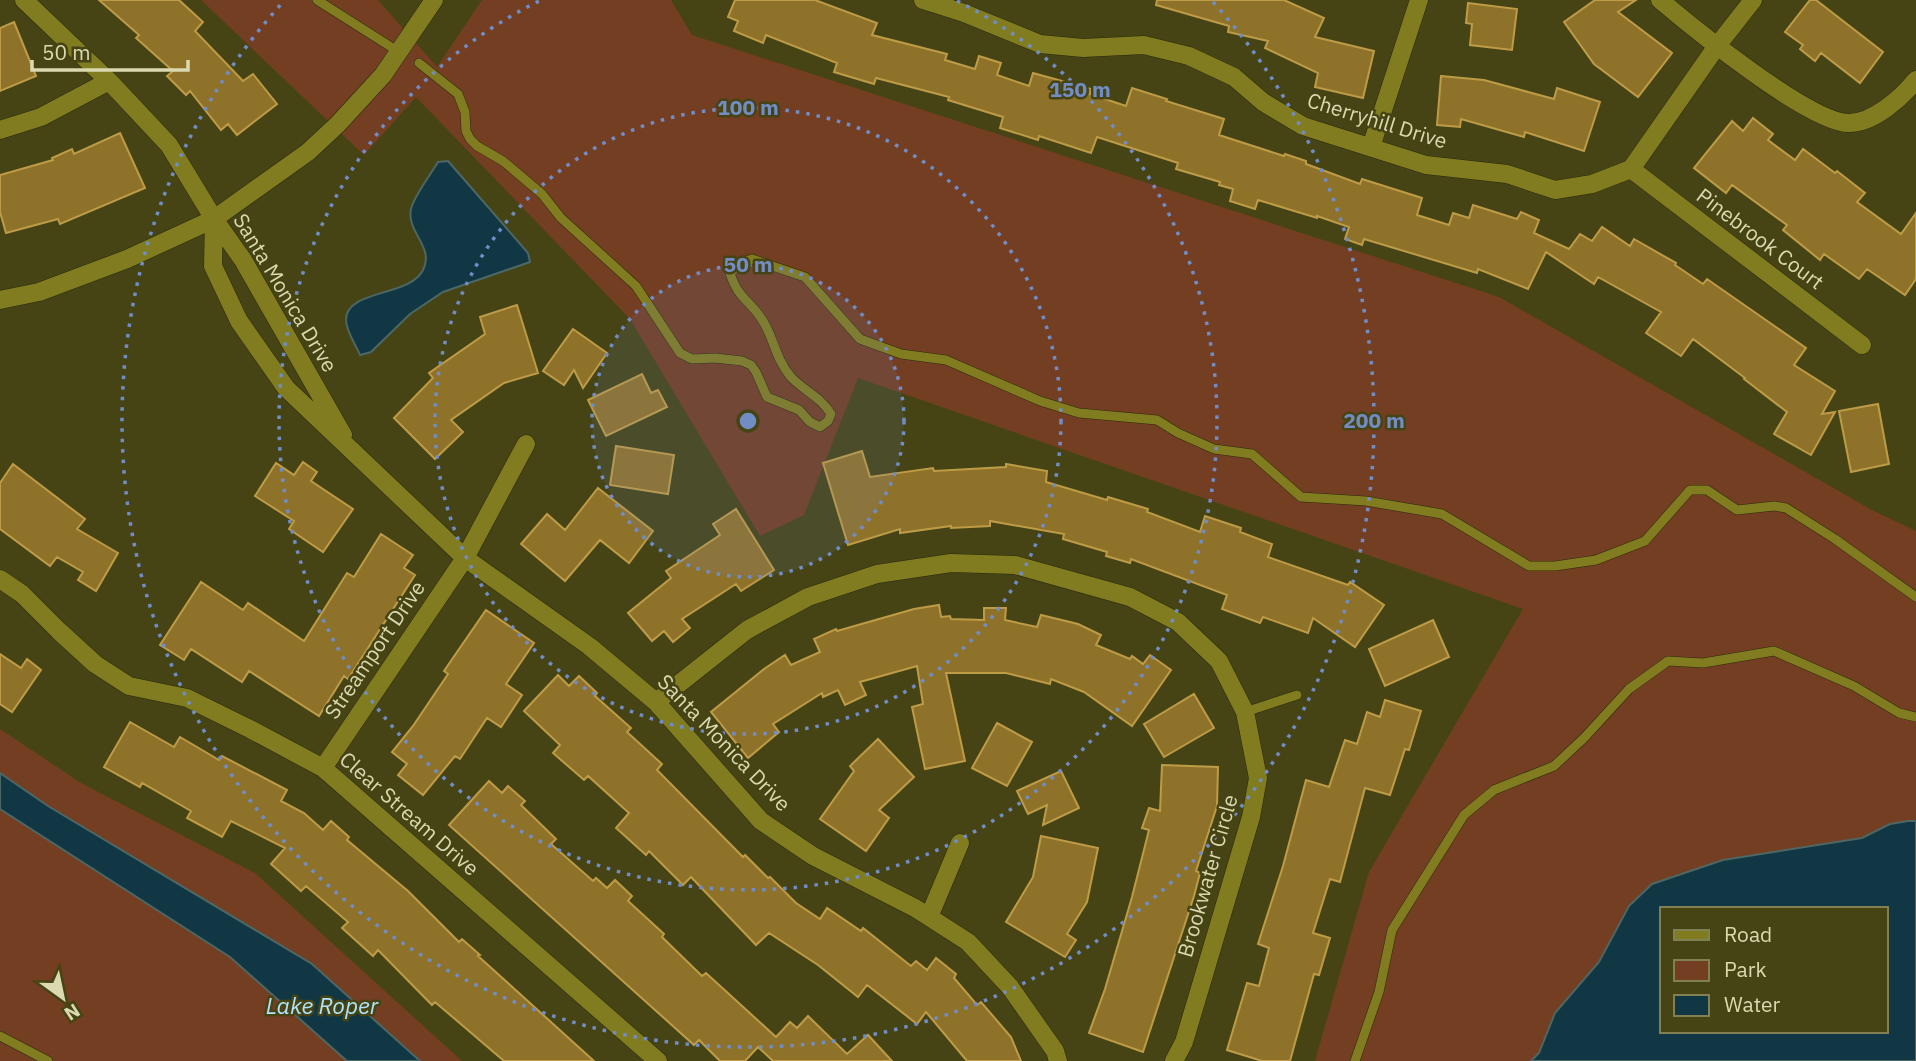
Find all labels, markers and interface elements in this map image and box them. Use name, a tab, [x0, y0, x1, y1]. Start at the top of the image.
scale bar	[32, 28, 187, 72]
text: 50 m	[42, 38, 91, 66]
text: 150 m	[1049, 75, 1111, 103]
street label: Cherryhill Drive	[1304, 85, 1451, 155]
text: 100 m	[717, 93, 779, 121]
street label: Pinebrook Court	[1691, 181, 1830, 295]
street label: Santa Monica Drive	[227, 208, 344, 377]
text: 50 m	[724, 250, 772, 278]
text: 200 m	[1343, 406, 1405, 434]
centre of rings	[736, 409, 760, 433]
street label: Streamport Drive	[318, 575, 431, 724]
street label: Santa Monica Drive	[652, 668, 797, 817]
street label: Clear Stream Drive	[334, 745, 485, 882]
street label: Brookwater Circle	[1170, 791, 1244, 960]
legend	[1660, 907, 1888, 1033]
text: Road	[1724, 920, 1772, 948]
text: Park	[1724, 955, 1767, 983]
north arrow	[28, 963, 98, 1033]
water label: Lake Roper	[266, 990, 379, 1020]
text: Water	[1724, 990, 1781, 1018]
text: N	[60, 998, 85, 1026]

